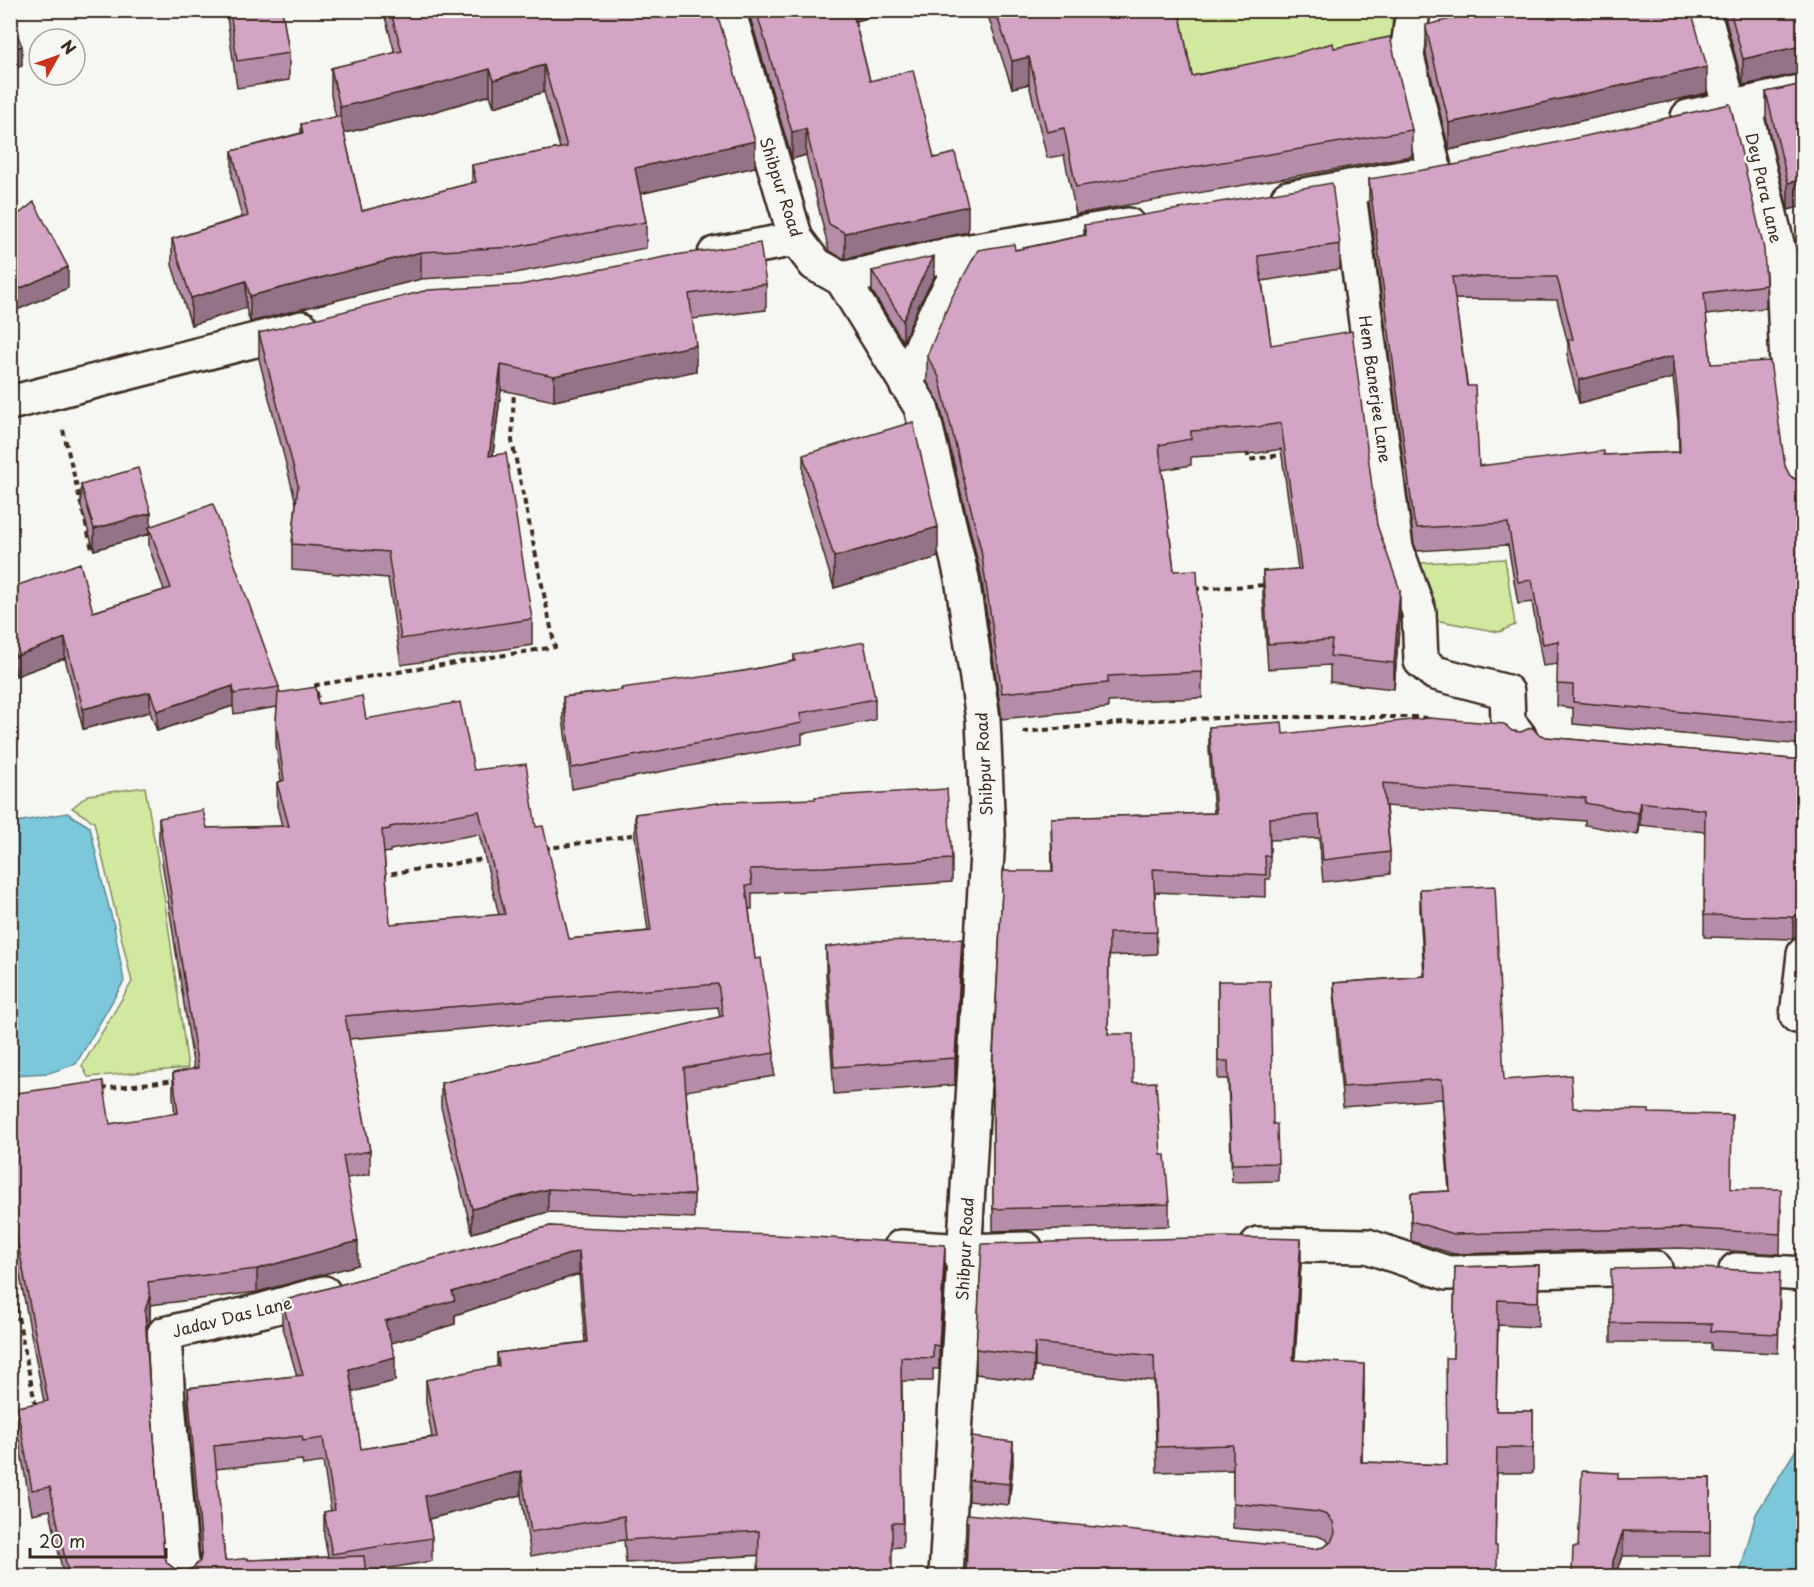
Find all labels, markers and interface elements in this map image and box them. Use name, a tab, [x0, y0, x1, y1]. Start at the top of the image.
north arrow	[27, 27, 87, 87]
text: N	[56, 34, 83, 59]
street label: Dey Para Lane	[1741, 130, 1789, 245]
street label: Shibpur Road	[755, 134, 809, 240]
street label: Hem Banerjee Lane	[1354, 314, 1398, 464]
street label: Shibpur Road	[968, 712, 998, 816]
street label: Shibpur Road	[949, 1197, 979, 1301]
street label: Jadav Das Lane	[169, 1290, 294, 1342]
scale bar	[30, 1521, 166, 1559]
text: 20 m	[39, 1527, 85, 1554]

